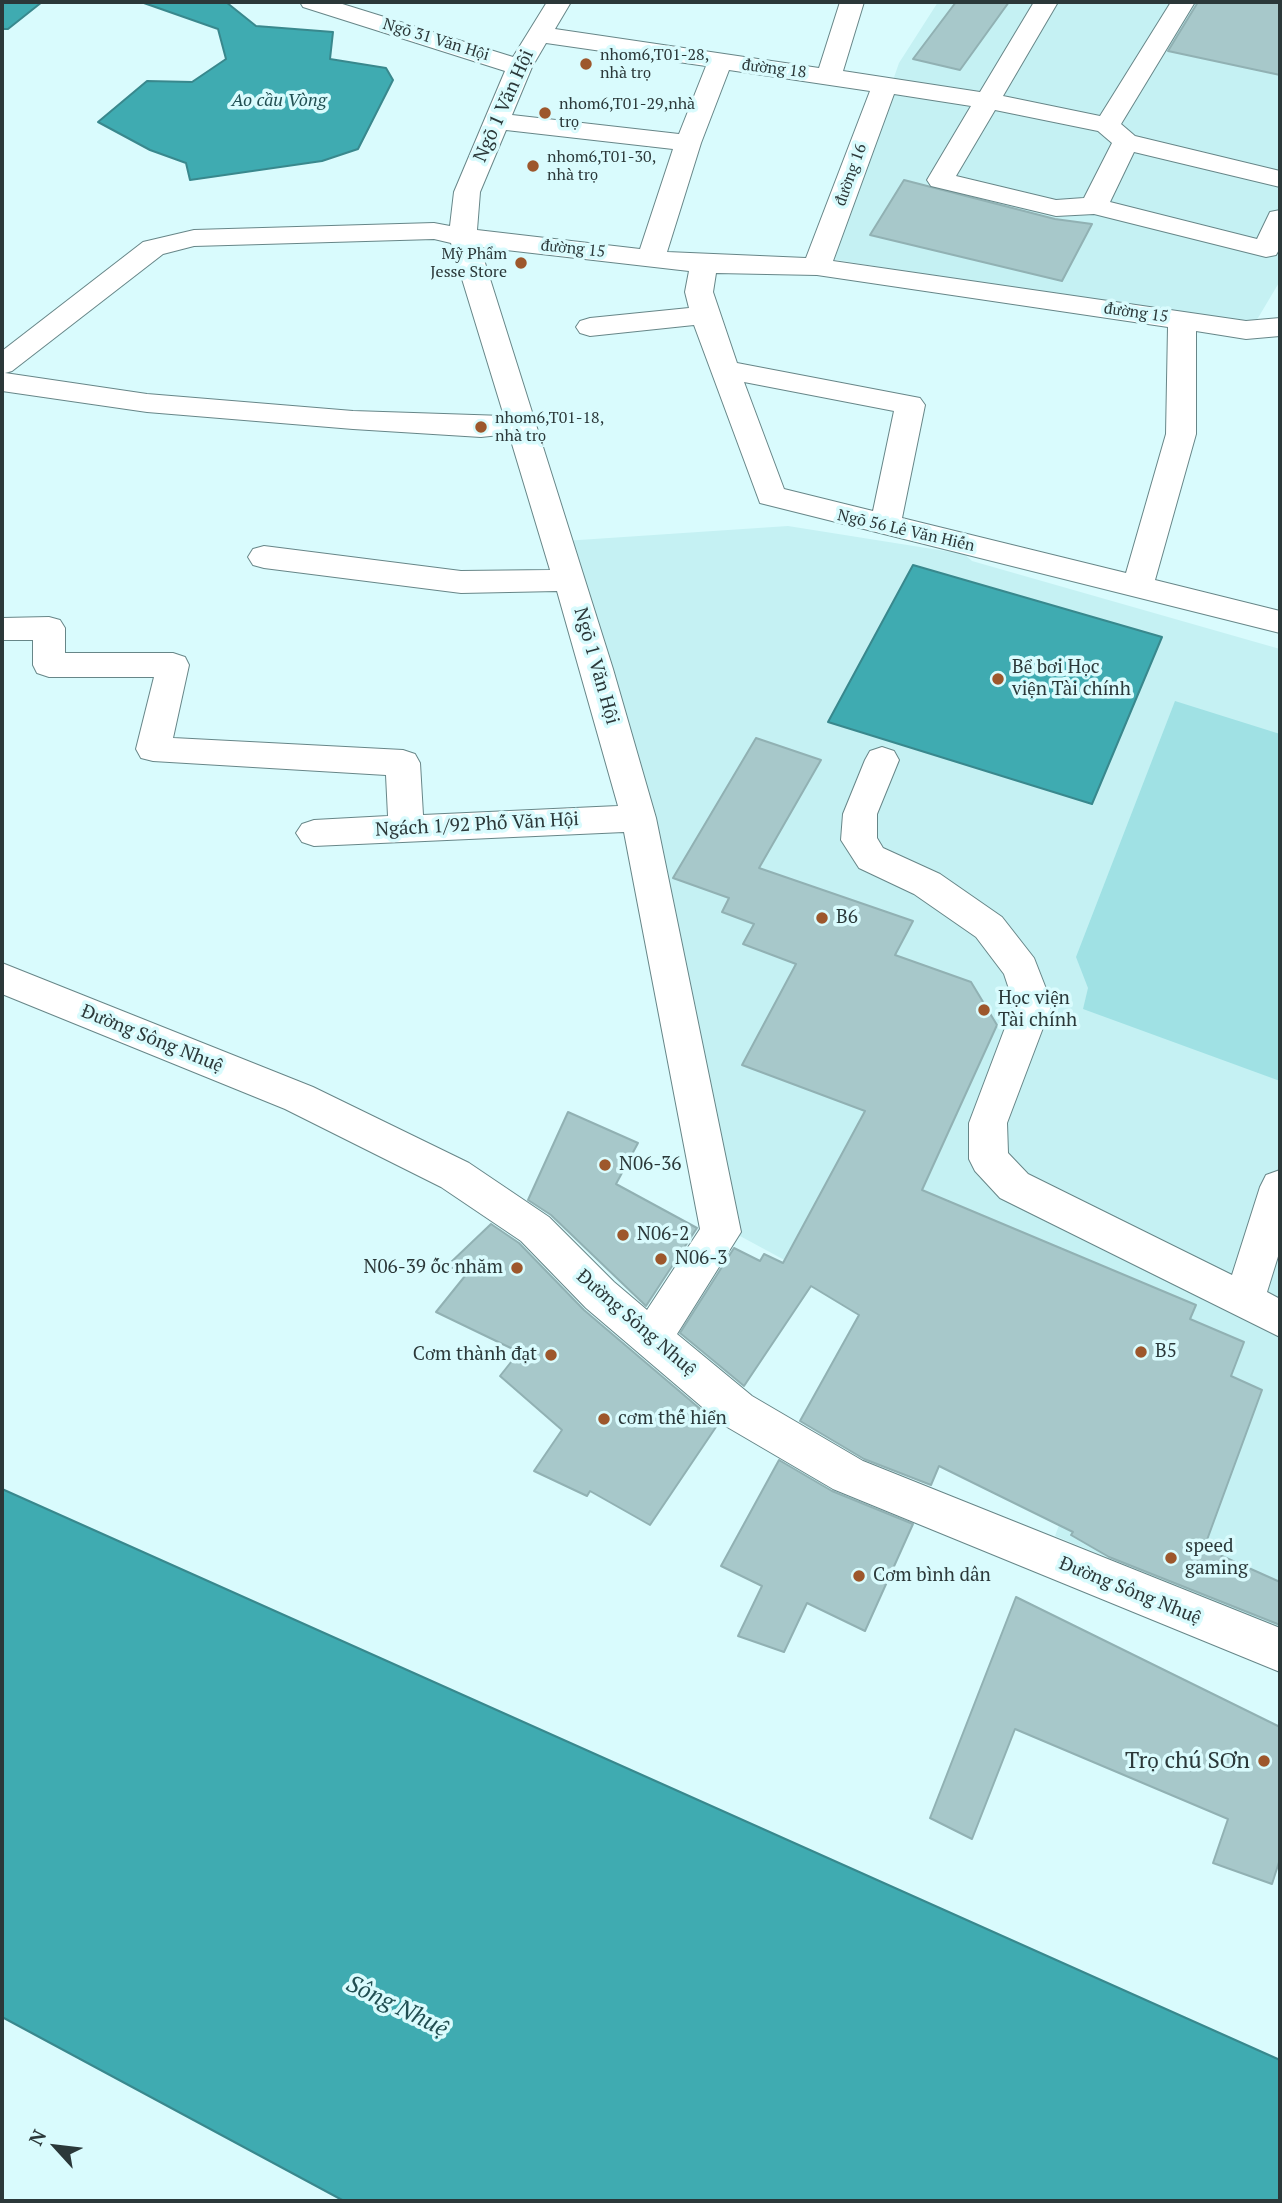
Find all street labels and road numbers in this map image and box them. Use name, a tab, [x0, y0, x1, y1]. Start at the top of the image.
street label: Ngõ 31 Văn Hội	[381, 15, 491, 65]
street label: Ngõ 1 Văn Hội	[469, 46, 539, 166]
street label: đường 18	[741, 56, 807, 82]
street label: đường 16	[831, 141, 871, 209]
street label: đường 15	[540, 236, 606, 262]
street label: đường 15	[1103, 299, 1169, 327]
street label: Ngõ 56 Lê Văn Hiến	[835, 506, 977, 556]
street label: Ngõ 1 Văn Hội	[568, 605, 624, 727]
street label: Ngách 1/92 Phố Văn Hội	[375, 808, 579, 842]
street label: Đường Sông Nhuệ	[78, 1000, 226, 1078]
street label: Đường Sông Nhuệ	[572, 1265, 700, 1381]
street label: Đường Sông Nhuệ	[1056, 1552, 1204, 1630]

